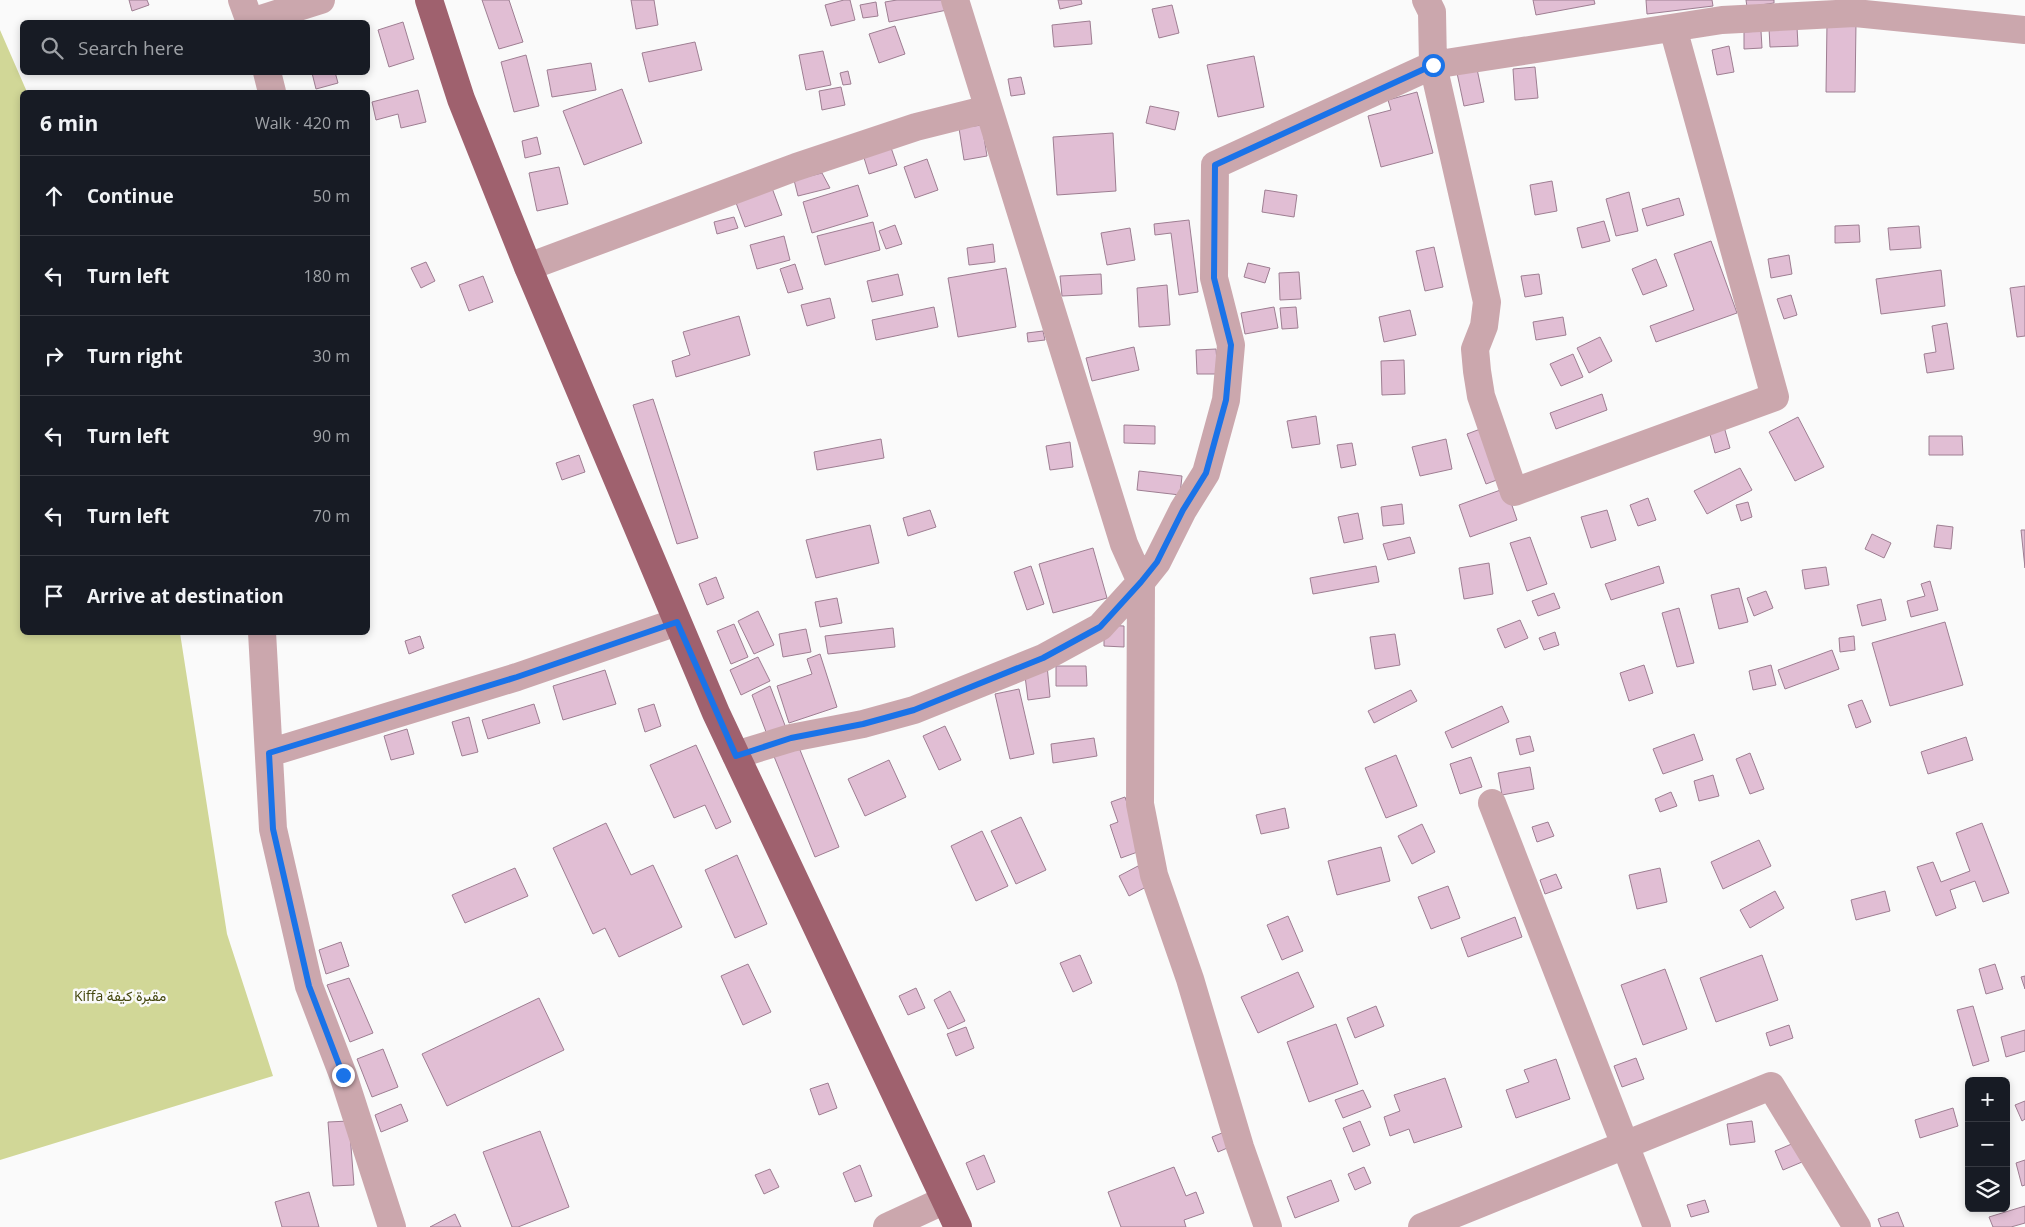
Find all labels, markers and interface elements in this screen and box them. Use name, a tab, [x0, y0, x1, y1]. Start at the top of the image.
search box	[20, 20, 370, 75]
icon: search	[38, 34, 66, 62]
text: Search here	[78, 35, 184, 61]
route start	[1422, 54, 1445, 77]
text: 6 min	[40, 109, 98, 137]
text: Walk · 420 m	[255, 112, 350, 134]
icon: ahead	[40, 182, 68, 210]
text: Continue	[87, 183, 174, 209]
text: 50 m	[313, 185, 350, 207]
icon: left	[40, 262, 68, 290]
text: Turn left	[87, 263, 169, 289]
text: 180 m	[304, 265, 350, 287]
icon: right	[40, 342, 68, 370]
text: Turn right	[87, 343, 182, 369]
text: 30 m	[313, 345, 350, 367]
icon: left	[40, 422, 68, 450]
text: Turn left	[87, 423, 169, 449]
text: 90 m	[313, 425, 350, 447]
icon: left	[40, 502, 68, 530]
text: Turn left	[87, 503, 169, 529]
text: 70 m	[313, 505, 350, 527]
icon: arrive	[40, 582, 68, 610]
text: Arrive at destination	[87, 583, 284, 609]
park label: Kiffa مقبرة كيفة	[74, 986, 166, 1005]
route end	[332, 1064, 355, 1087]
map controls	[1965, 1077, 2010, 1212]
button: +	[1965, 1077, 2010, 1122]
button: −	[1965, 1122, 2010, 1167]
button: layers	[1965, 1167, 2010, 1212]

